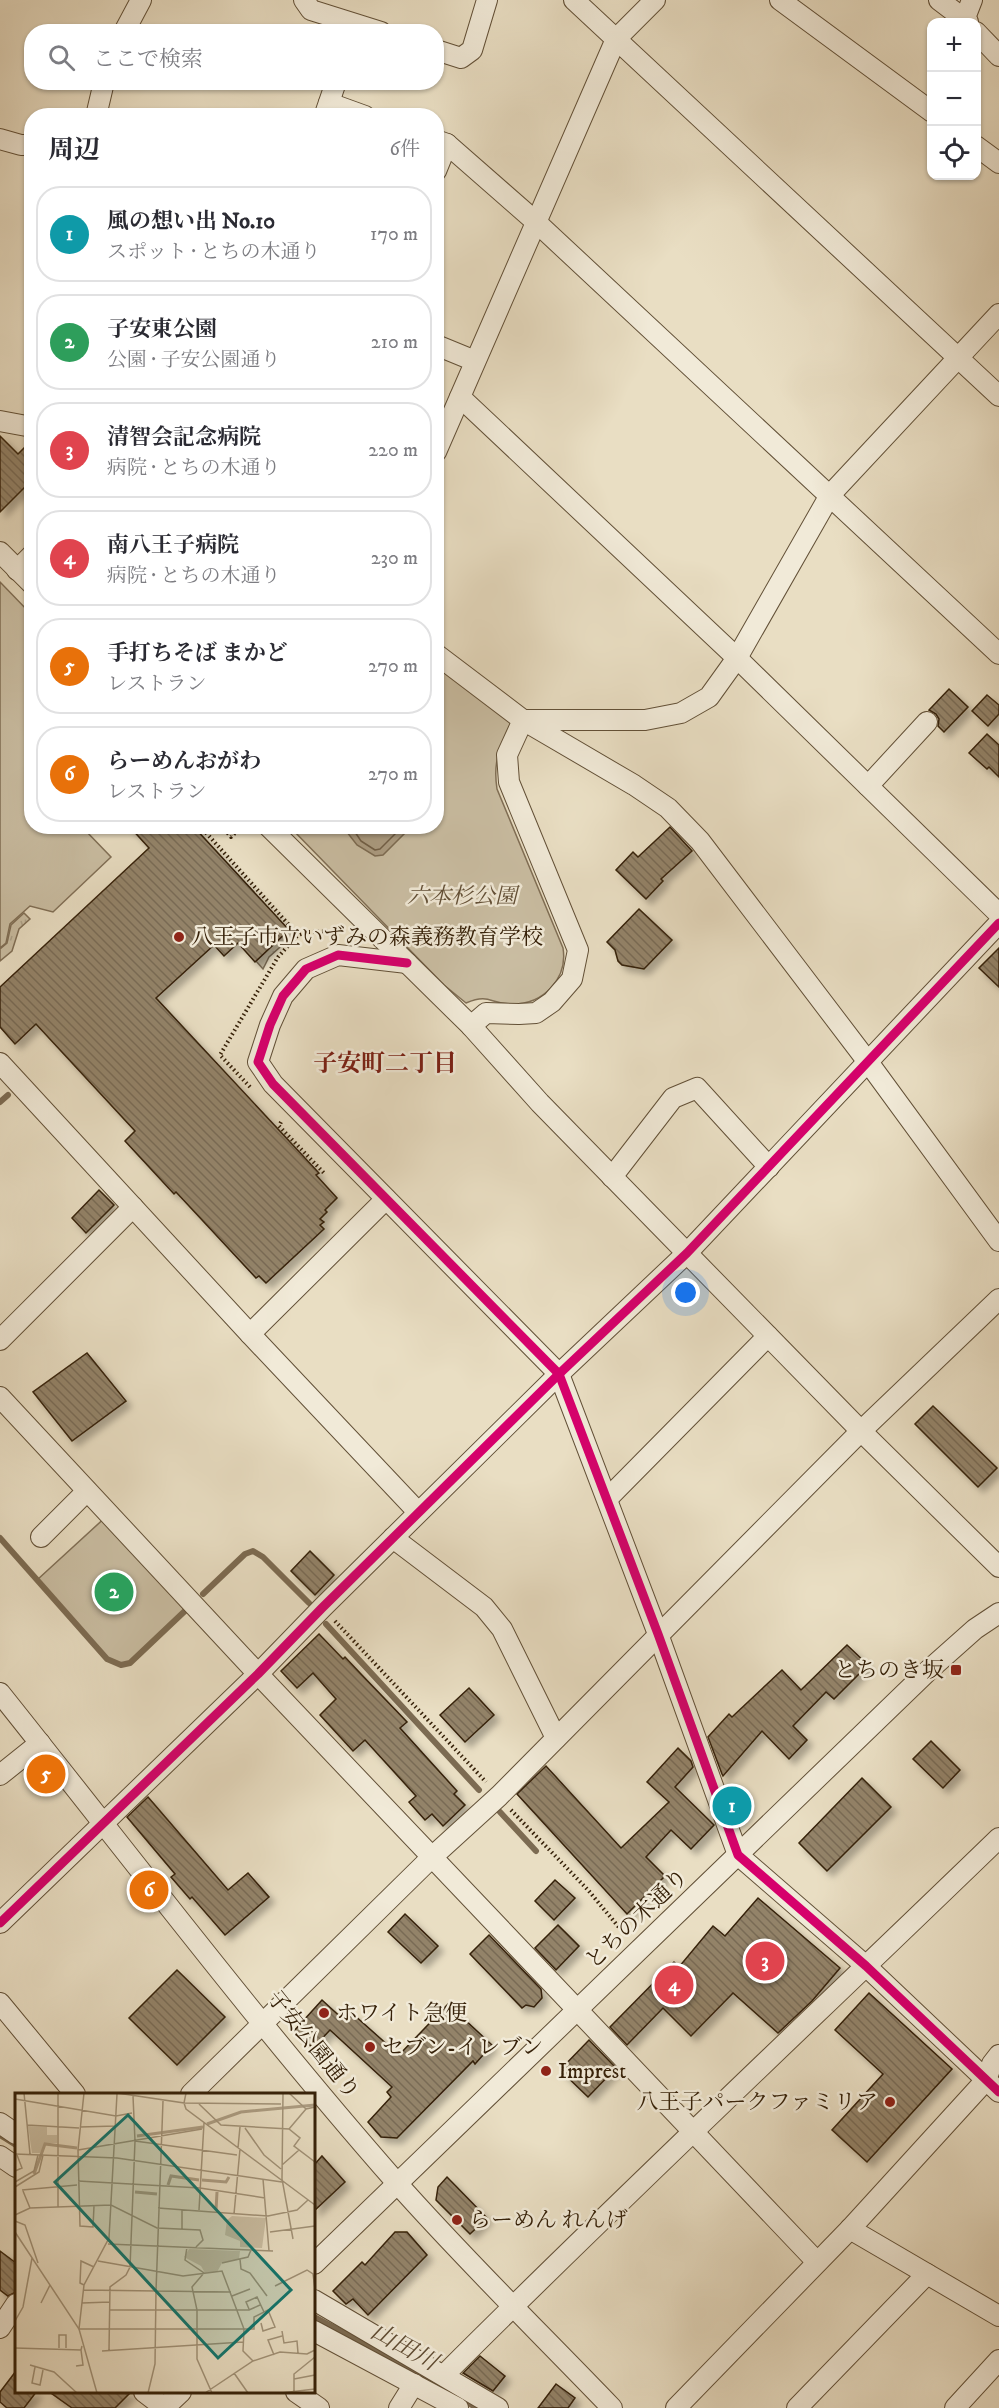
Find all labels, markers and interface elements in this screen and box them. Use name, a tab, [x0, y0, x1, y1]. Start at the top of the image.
map controls	[927, 18, 981, 180]
button: +	[927, 18, 981, 72]
search box	[24, 24, 444, 90]
icon: search	[45, 41, 78, 74]
text: ここで検索	[93, 46, 203, 73]
button: −	[927, 72, 981, 126]
button: locate	[927, 126, 981, 180]
text: 周辺	[48, 134, 100, 167]
text: 6件	[390, 137, 420, 162]
text: 風の想い出 No.10	[107, 208, 275, 235]
text: 1	[66, 222, 73, 247]
text: 170 m	[370, 222, 418, 247]
text: スポット · とちの木通り	[107, 240, 320, 265]
text: 子安東公園	[107, 316, 217, 343]
text: 2	[65, 330, 74, 355]
text: 210 m	[371, 330, 418, 355]
text: 公園 · 子安公園通り	[107, 348, 280, 373]
text: 清智会記念病院	[107, 424, 261, 451]
text: 3	[66, 438, 73, 463]
text: 220 m	[368, 438, 418, 463]
text: 病院 · とちの木通り	[107, 456, 280, 481]
text: 南八王子病院	[107, 532, 239, 559]
text: 4	[64, 546, 75, 571]
text: 230 m	[371, 546, 418, 571]
text: 病院 · とちの木通り	[107, 564, 280, 589]
text: 手打ちそば まかど	[107, 640, 288, 667]
text: 5	[65, 654, 74, 679]
text: 270 m	[368, 654, 418, 679]
text: レストラン	[107, 672, 206, 697]
text: らーめんおがわ	[107, 748, 261, 775]
text: 6	[64, 762, 75, 787]
text: 270 m	[368, 762, 418, 787]
text: レストラン	[107, 780, 206, 805]
park label: 六本杉公園	[407, 883, 520, 910]
place label: 八王子市立いずみの森義務教育学校	[191, 924, 543, 951]
marker: 八王子市立いずみの森義務教育学校	[172, 930, 186, 944]
district label: 子安町二丁目	[313, 1049, 457, 1079]
your location	[671, 1278, 700, 1307]
pin: 2	[94, 1570, 134, 1614]
place label: とちのき坂	[834, 1657, 944, 1684]
marker: とちのき坂	[949, 1663, 963, 1677]
pin: 5	[26, 1752, 66, 1796]
pin: 1	[712, 1784, 752, 1828]
street label: とちの木通り	[580, 1863, 694, 1975]
pin: 6	[130, 1868, 168, 1912]
pin: 3	[746, 1938, 784, 1984]
pin: 4	[654, 1962, 694, 2008]
street label: 子安公園通り	[261, 1985, 365, 2105]
place label: ホワイト急便	[336, 2000, 467, 2027]
marker: ホワイト急便	[317, 2006, 331, 2020]
place label: セブン-イレブン	[382, 2034, 543, 2061]
marker: セブン-イレブン	[363, 2040, 377, 2054]
place label: Imprest	[558, 2058, 626, 2085]
marker: Imprest	[539, 2064, 553, 2078]
place label: 八王子パークファミリア	[636, 2089, 878, 2116]
inset map	[15, 2093, 315, 2393]
marker: 八王子パークファミリア	[883, 2095, 897, 2109]
place label: らーめん れんげ	[469, 2207, 628, 2234]
marker: らーめん れんげ	[450, 2213, 464, 2227]
water label: 山田川	[365, 2316, 445, 2379]

